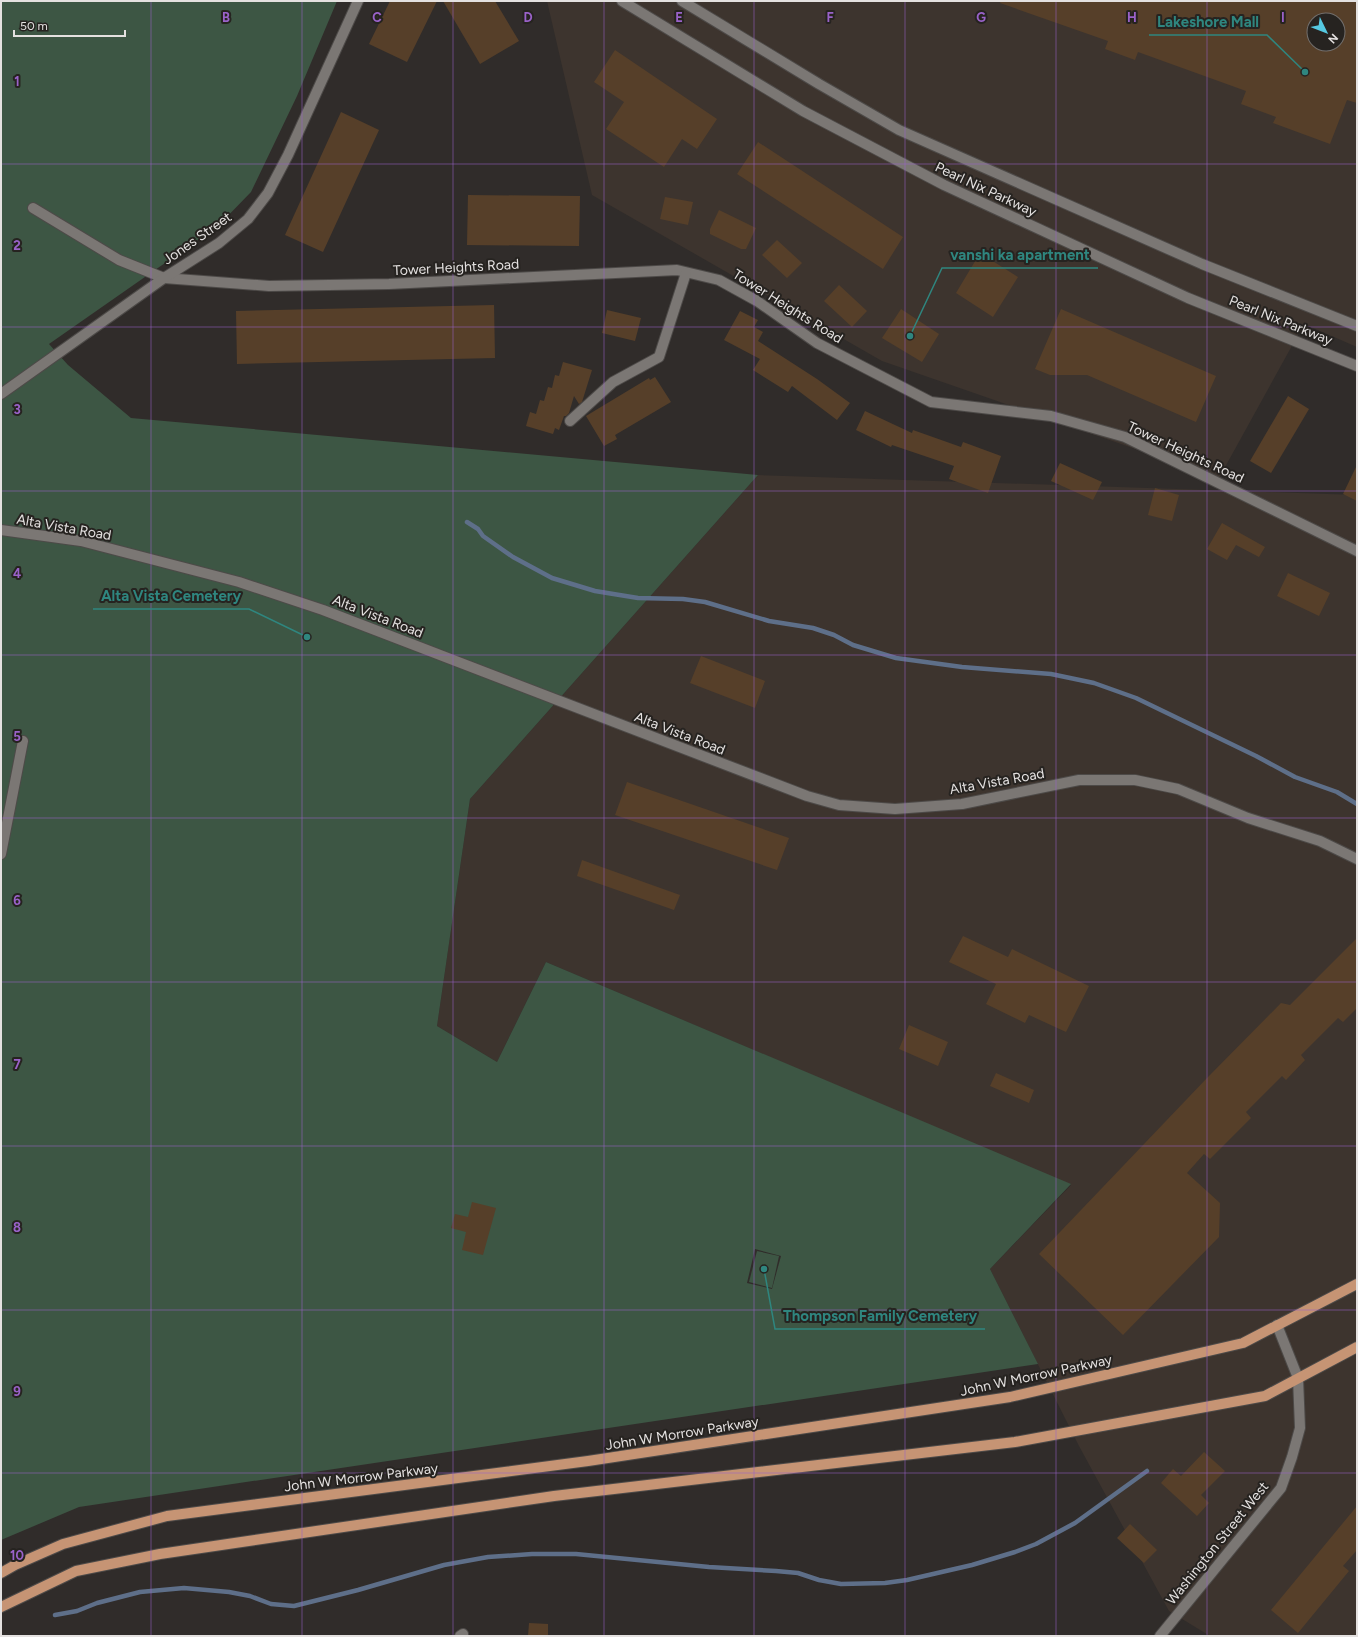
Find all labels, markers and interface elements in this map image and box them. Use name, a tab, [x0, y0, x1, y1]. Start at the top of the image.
callout: Lakeshore Mall	[1149, 8, 1267, 35]
text: B	[222, 10, 230, 25]
text: C	[372, 10, 382, 25]
text: D	[523, 10, 533, 25]
text: E	[675, 10, 683, 25]
text: F	[826, 10, 834, 25]
text: G	[976, 10, 986, 25]
text: H	[1127, 10, 1137, 25]
text: I	[1281, 10, 1285, 25]
scale bar	[14, 12, 125, 38]
north arrow	[1306, 12, 1346, 52]
text: Lakeshore Mall	[1157, 13, 1259, 31]
text: 50 m	[20, 19, 48, 33]
text: N	[1325, 31, 1341, 46]
text: 1	[14, 74, 20, 89]
street label: Pearl Nix Parkway	[932, 158, 1040, 221]
street label: Jones Street	[160, 209, 235, 268]
text: 2	[13, 238, 21, 253]
callout: vanshi ka apartment	[942, 241, 1098, 268]
text: vanshi ka apartment	[950, 246, 1090, 264]
street label: Tower Heights Road	[392, 256, 520, 279]
street label: Tower Heights Road	[730, 266, 846, 347]
street label: Pearl Nix Parkway	[1227, 292, 1336, 349]
text: 3	[13, 402, 21, 417]
street label: Tower Heights Road	[1125, 418, 1247, 487]
street label: Alta Vista Road	[15, 511, 113, 544]
text: 4	[13, 566, 21, 581]
callout: Alta Vista Cemetery	[93, 582, 249, 609]
text: Alta Vista Cemetery	[101, 587, 241, 605]
street label: Alta Vista Road	[330, 591, 426, 642]
street label: Alta Vista Road	[632, 708, 728, 759]
text: 5	[13, 729, 21, 744]
street label: Alta Vista Road	[948, 765, 1046, 798]
text: 6	[13, 893, 21, 908]
text: 7	[13, 1057, 21, 1072]
text: 8	[13, 1220, 21, 1235]
callout: Thompson Family Cemetery	[775, 1302, 985, 1329]
text: Thompson Family Cemetery	[783, 1307, 977, 1325]
street label: John W Morrow Parkway	[959, 1351, 1114, 1400]
text: 9	[13, 1384, 21, 1399]
street label: John W Morrow Parkway	[604, 1413, 761, 1454]
street label: John W Morrow Parkway	[283, 1460, 440, 1495]
street label: Washington Street West	[1163, 1478, 1272, 1608]
text: 10	[10, 1548, 24, 1563]

